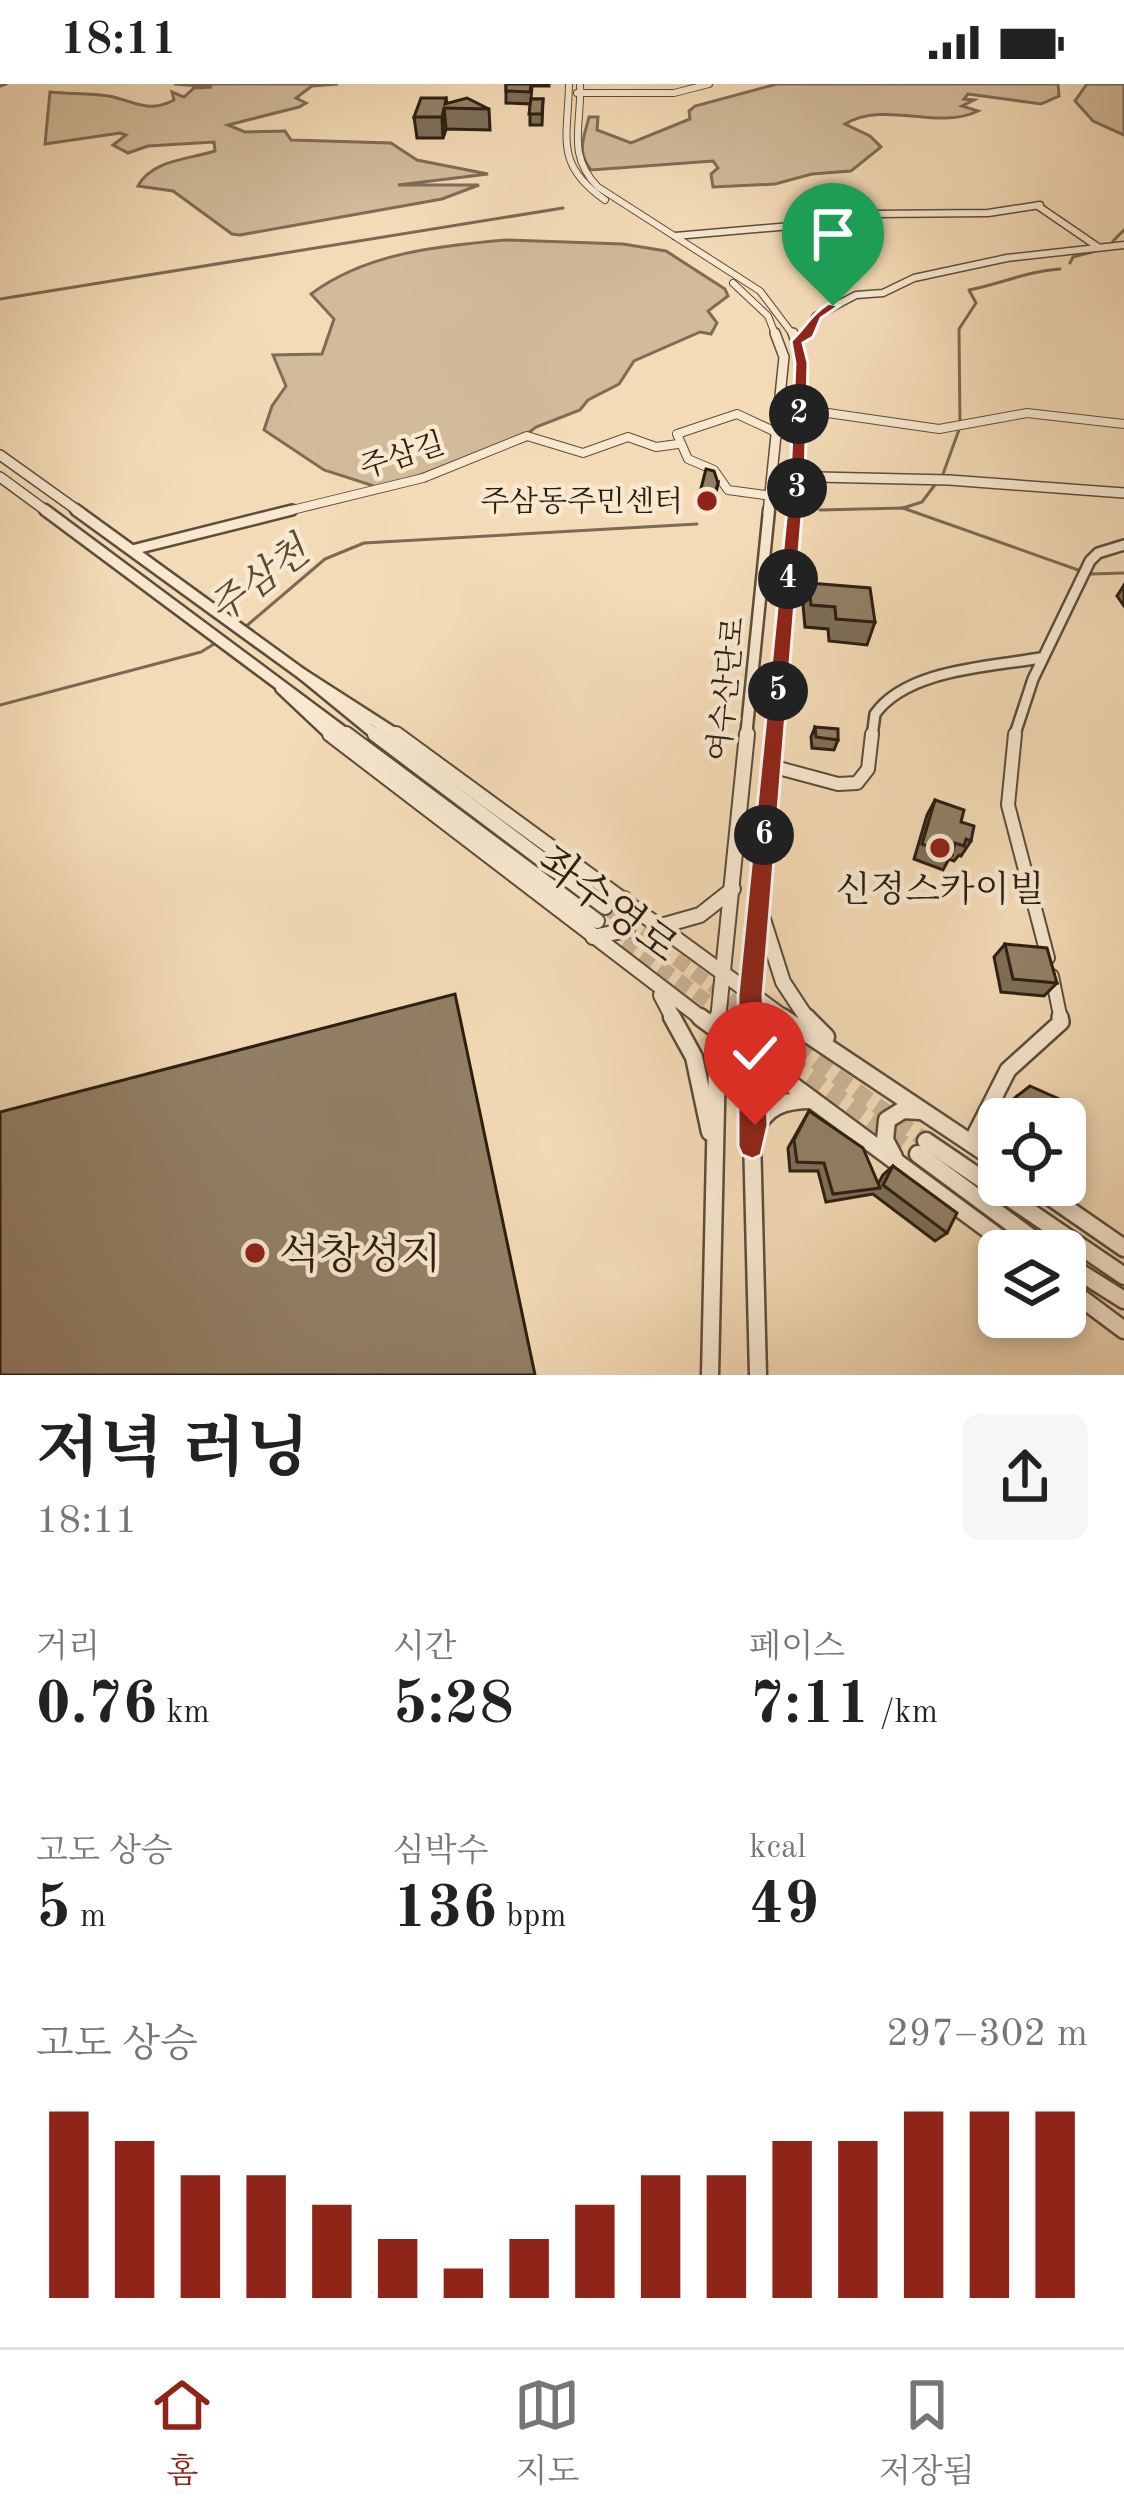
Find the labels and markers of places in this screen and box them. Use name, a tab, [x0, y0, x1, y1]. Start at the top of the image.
pin	[782, 183, 884, 306]
pin: 2	[769, 384, 829, 444]
pin: 3	[767, 458, 827, 518]
place label: 주삼동주민센터	[480, 486, 683, 518]
marker: 주삼동주민센터	[694, 488, 720, 514]
pin: 4	[758, 549, 818, 609]
pin: 5	[748, 661, 808, 721]
pin: 6	[734, 805, 794, 865]
marker: 신정스카이빌	[927, 835, 953, 861]
place label: 신정스카이빌	[836, 870, 1044, 910]
pin	[704, 1002, 806, 1125]
place label: 석창성지	[279, 1232, 441, 1278]
marker: 석창성지	[242, 1240, 268, 1266]

